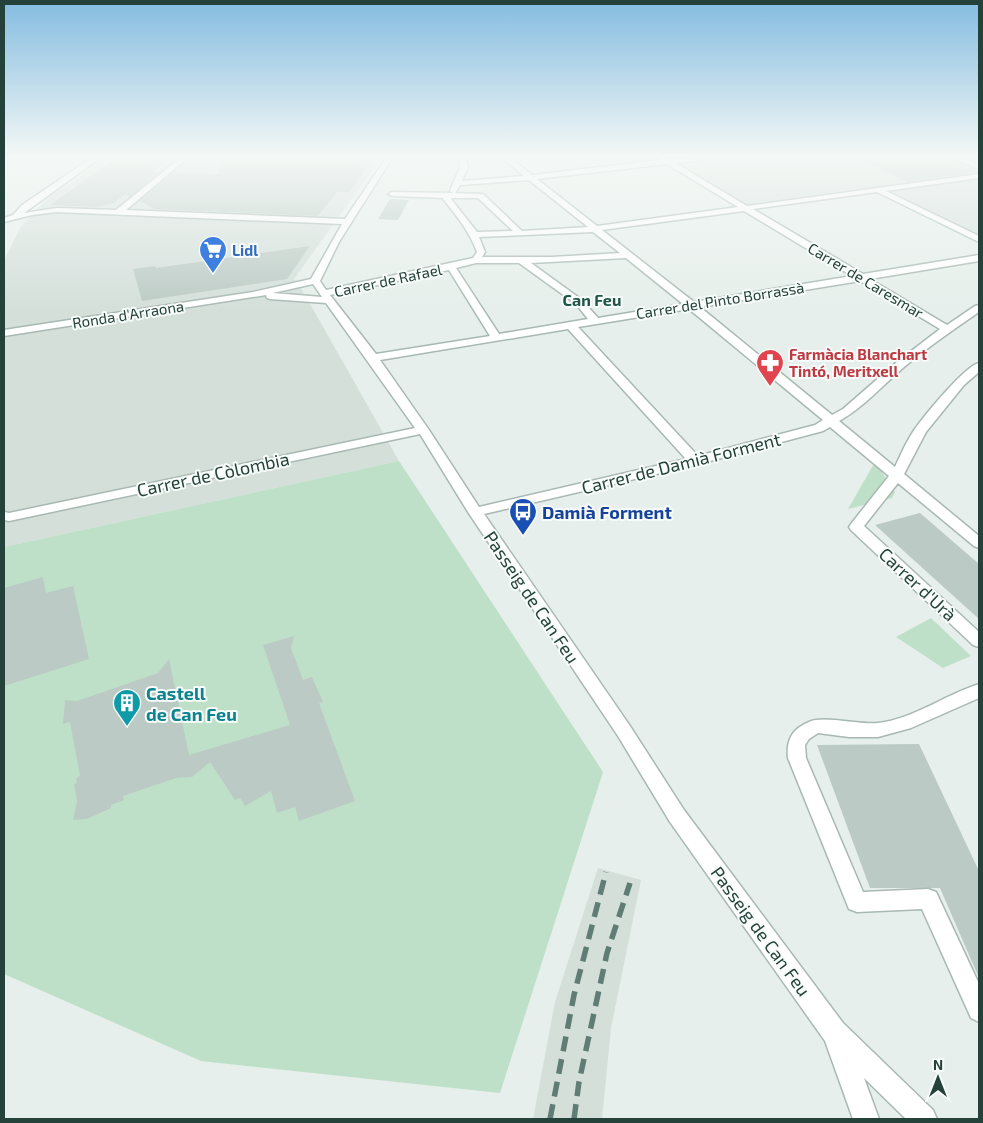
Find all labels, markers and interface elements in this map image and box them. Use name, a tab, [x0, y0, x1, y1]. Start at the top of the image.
supermarket icon: Lidl	[198, 235, 228, 274]
street label: Carrer de Caresmar	[805, 238, 927, 322]
place label: Lidl	[232, 241, 258, 259]
street label: Carrer de Rafael	[332, 260, 444, 300]
street label: Carrer del Pinto Borrassà	[635, 278, 805, 322]
district label: Can Feu	[563, 290, 621, 309]
street label: Ronda d'Arraona	[71, 296, 185, 332]
place label: Farmàcia Blanchart Tintó, Meritxell	[789, 345, 927, 380]
pharmacy icon: Farmàcia Blanchart Tintó, Meritxell	[755, 348, 785, 387]
street label: Carrer de Damià Forment	[579, 428, 783, 498]
street label: Carrer de Còlombia	[135, 447, 291, 501]
bus stop icon: Damià Forment	[508, 497, 538, 536]
place label: Damià Forment	[542, 501, 672, 523]
street label: Passeig de Can Feu	[480, 527, 584, 667]
street label: Carrer d'Urà	[875, 543, 961, 625]
place label: Castell de Can Feu	[146, 682, 237, 725]
building icon: Castell de Can Feu	[112, 688, 142, 727]
street label: Passeig de Can Feu	[707, 862, 815, 1000]
north arrow	[913, 1053, 963, 1103]
text: N	[933, 1056, 943, 1073]

